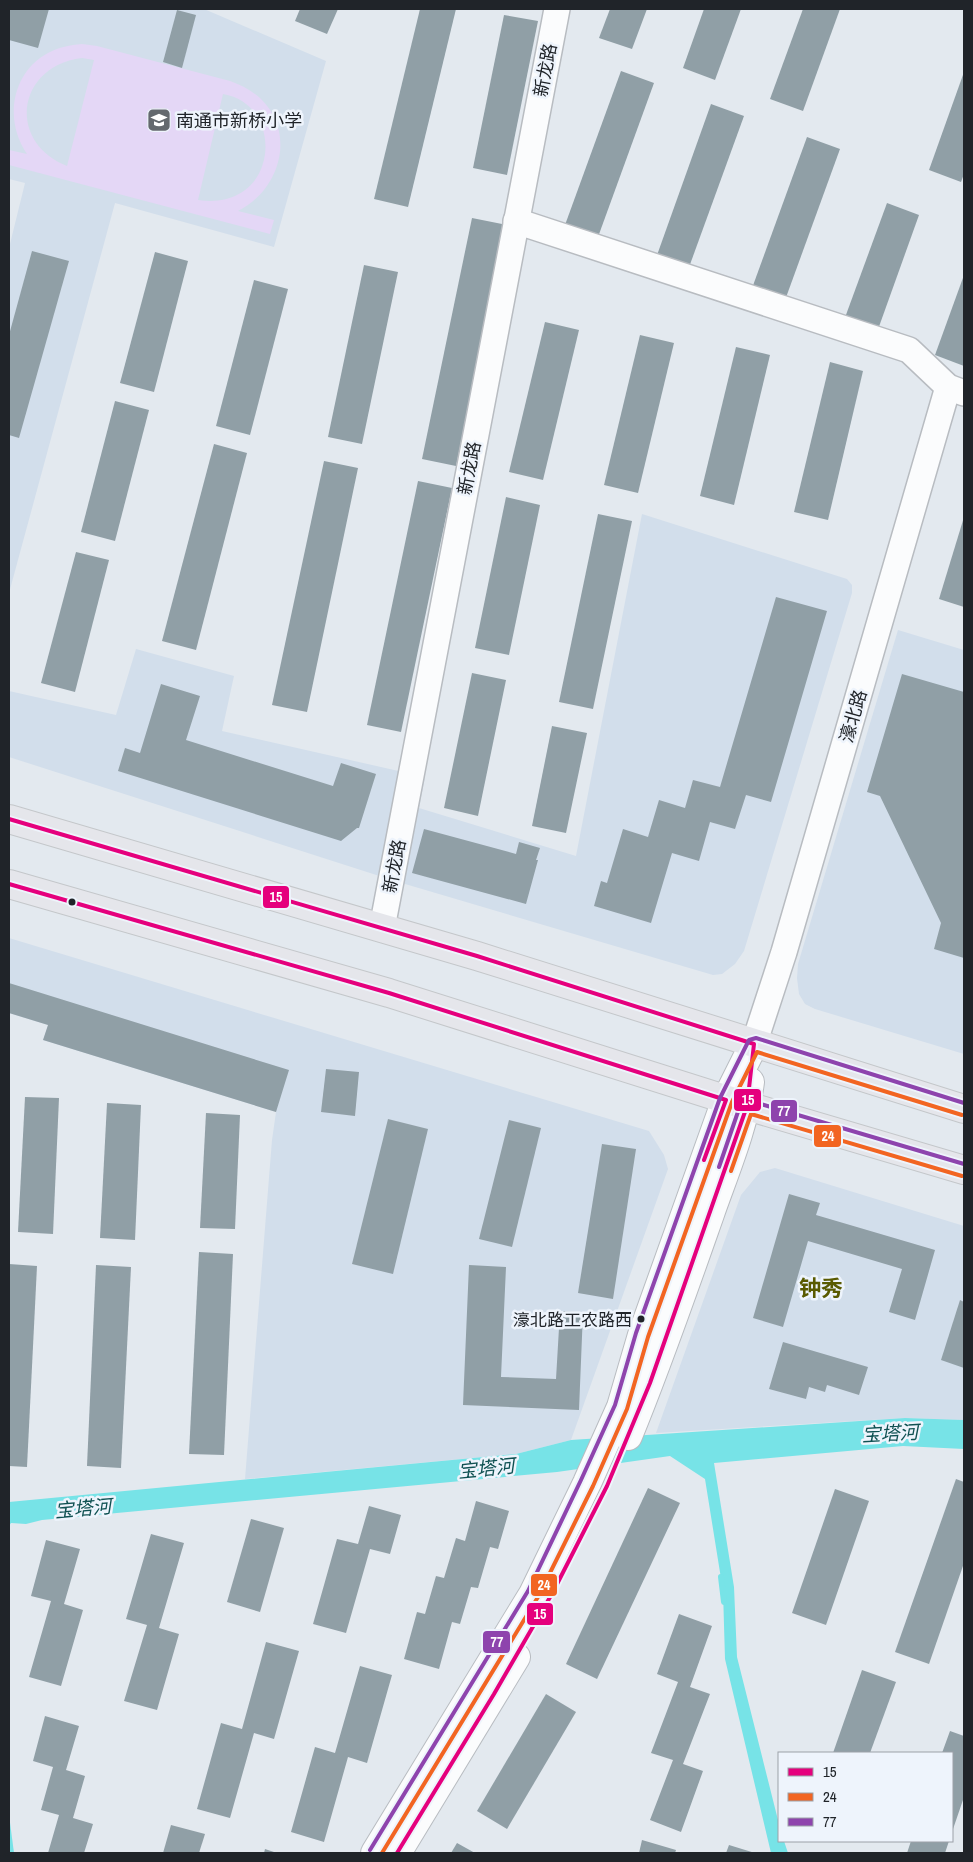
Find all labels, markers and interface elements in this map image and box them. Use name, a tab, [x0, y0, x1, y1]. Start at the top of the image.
street label: 新龙路	[528, 41, 562, 99]
school or university icon: 南通市新桥小学	[146, 107, 172, 133]
place label: 南通市新桥小学	[176, 108, 302, 133]
street label: 新龙路	[452, 439, 486, 497]
street label: 濠北路	[834, 687, 872, 745]
street label: 新龙路	[377, 837, 411, 895]
line badge: 15	[262, 885, 290, 909]
text: 15	[270, 888, 283, 906]
unlabelled marker	[67, 897, 77, 907]
line badge: 15	[733, 1088, 762, 1112]
text: 15	[742, 1091, 755, 1109]
line badge: 77	[770, 1099, 798, 1123]
text: 77	[778, 1102, 791, 1120]
line badge: 24	[813, 1124, 842, 1148]
text: 24	[822, 1127, 835, 1145]
district label: 钟秀	[799, 1273, 843, 1303]
place label: 濠北路工农路西	[513, 1308, 632, 1331]
marker: 濠北路工农路西	[636, 1314, 646, 1324]
water label: 宝塔河	[861, 1418, 923, 1447]
water label: 宝塔河	[456, 1452, 520, 1484]
water label: 宝塔河	[53, 1492, 117, 1523]
line badge: 24	[530, 1573, 558, 1597]
text: 24	[538, 1576, 551, 1594]
line badge: 15	[526, 1602, 554, 1626]
text: 15	[534, 1605, 547, 1623]
line badge: 77	[482, 1630, 511, 1654]
text: 77	[491, 1633, 504, 1651]
legend	[778, 1752, 953, 1842]
text: 15	[823, 1761, 837, 1782]
text: 24	[823, 1786, 837, 1807]
text: 77	[823, 1811, 837, 1832]

